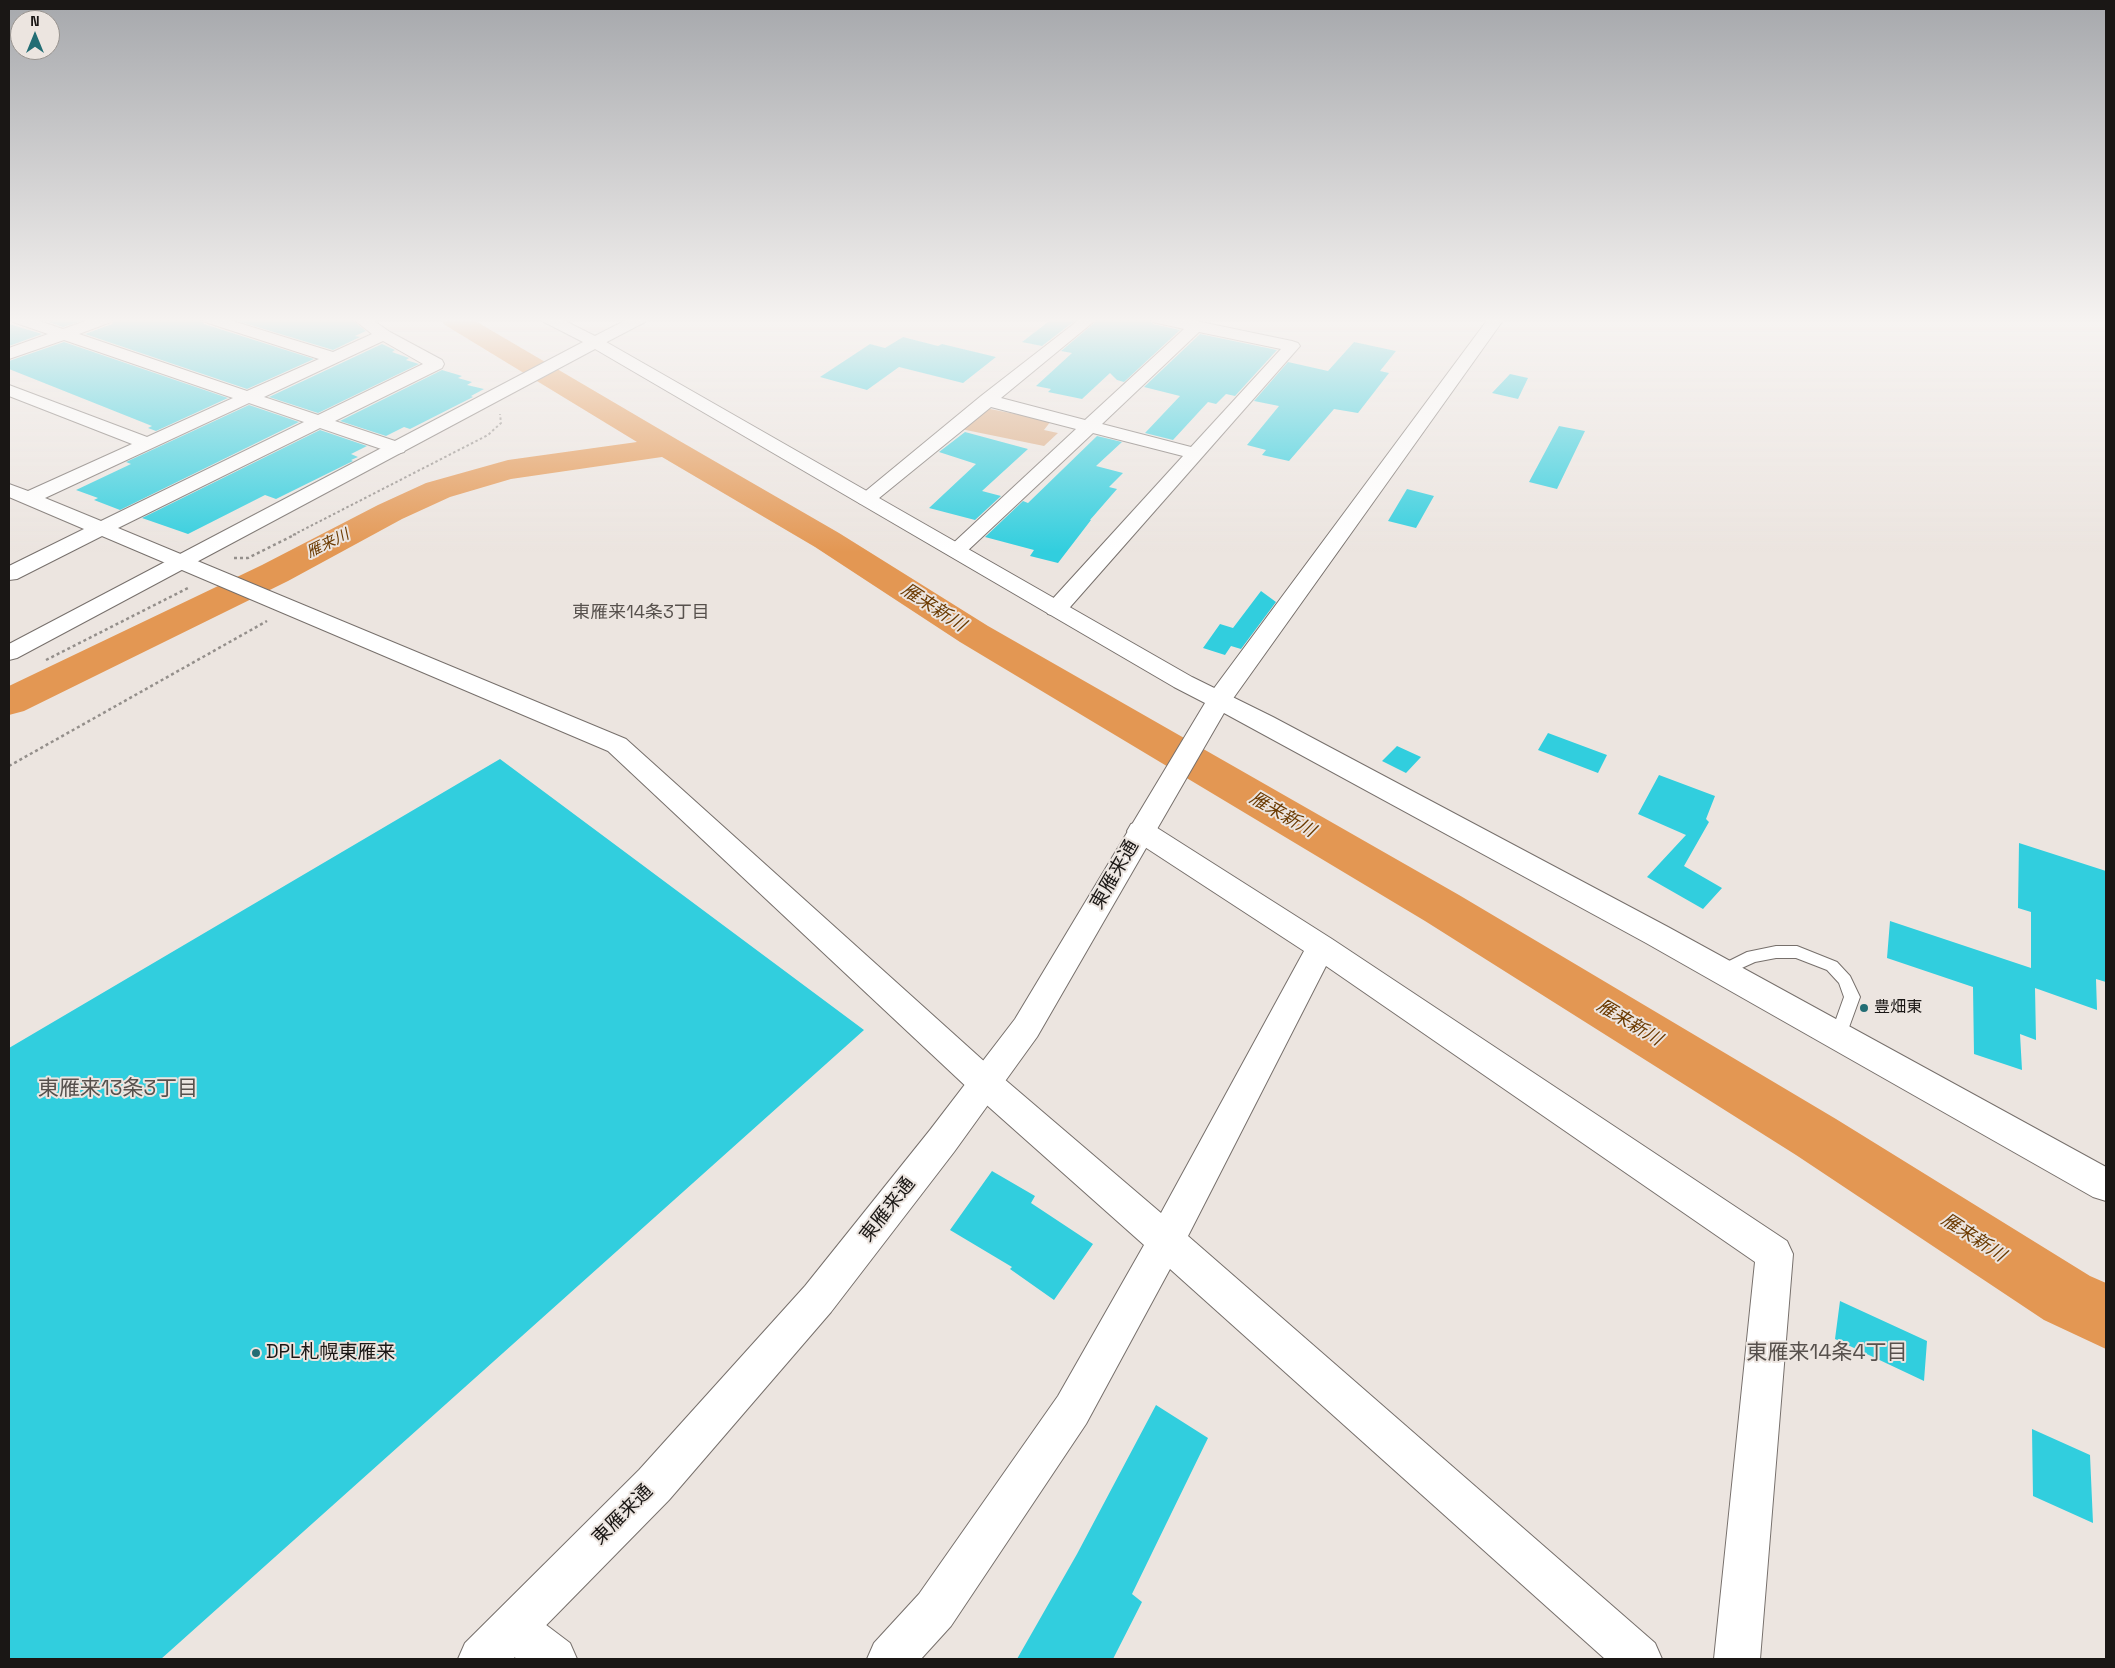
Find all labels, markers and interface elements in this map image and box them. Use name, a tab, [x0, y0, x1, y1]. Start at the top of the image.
north arrow	[10, 10, 60, 60]
text: N	[30, 12, 40, 30]
water label: 雁来川	[304, 526, 352, 562]
water label: 雁来新川	[897, 579, 969, 637]
district label: 東雁来14条3丁目	[572, 602, 710, 624]
water label: 雁来新川	[1245, 788, 1319, 842]
street label: 東雁来通	[1086, 836, 1144, 914]
water label: 雁来新川	[1593, 995, 1665, 1051]
place label: 豊畑東	[1874, 998, 1922, 1018]
marker: 豊畑東	[1858, 1002, 1870, 1014]
district label: 東雁来13条3丁目	[38, 1076, 198, 1102]
street label: 東雁来通	[856, 1173, 920, 1247]
water label: 雁来新川	[1937, 1209, 2009, 1267]
district label: 東雁来14条4丁目	[1746, 1340, 1908, 1366]
place label: DPL札幌東雁来	[266, 1342, 395, 1364]
marker: DPL札幌東雁来	[250, 1347, 262, 1359]
street label: 東雁来通	[588, 1480, 658, 1550]

